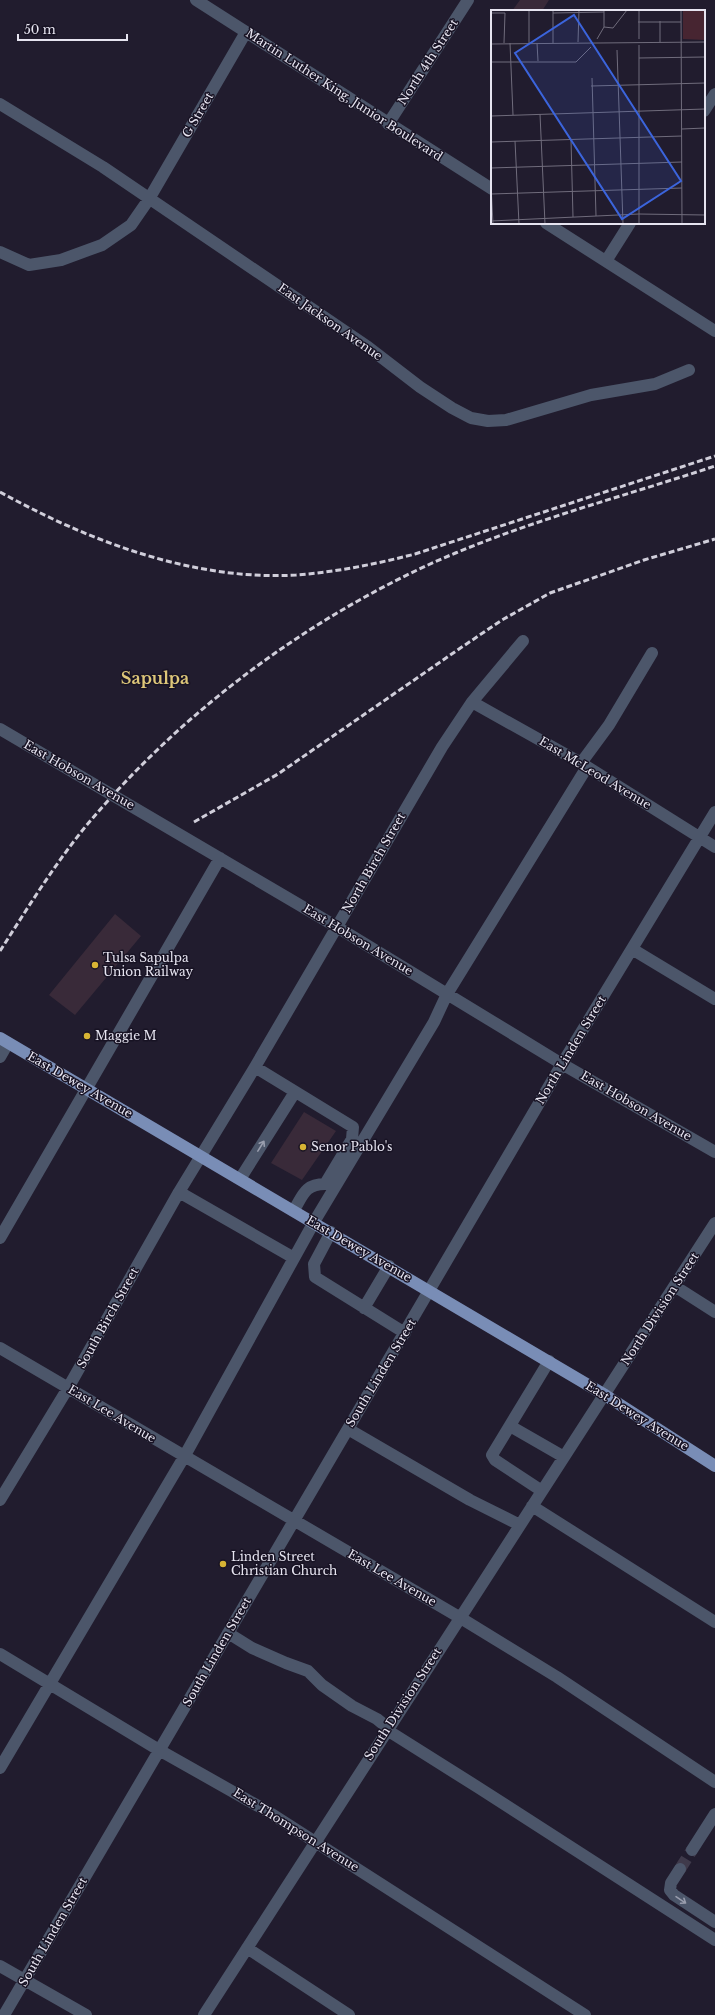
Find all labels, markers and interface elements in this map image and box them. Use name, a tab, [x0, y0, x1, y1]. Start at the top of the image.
inset map	[491, 10, 705, 224]
street label: North 4th Street	[394, 15, 461, 108]
scale bar	[18, 16, 127, 42]
text: 50 m	[24, 22, 56, 37]
street label: Martin Luther King, Junior Boulevard	[243, 25, 445, 164]
street label: G Street	[179, 89, 217, 140]
street label: East Jackson Avenue	[275, 280, 385, 363]
district label: Sapulpa	[121, 668, 189, 688]
street label: East McLeod Avenue	[536, 733, 654, 812]
street label: East Hobson Avenue	[21, 737, 137, 812]
street label: North Birch Street	[339, 810, 409, 916]
street label: East Hobson Avenue	[301, 901, 416, 978]
place label: Tulsa Sapulpa Union Railway	[103, 950, 193, 979]
marker: Tulsa Sapulpa Union Railway	[90, 960, 100, 970]
street label: North Linden Street	[532, 992, 609, 1107]
place label: Maggie M	[95, 1028, 157, 1043]
marker: Maggie M	[82, 1031, 92, 1041]
street label: East Dewey Avenue	[25, 1048, 136, 1121]
street label: East Hobson Avenue	[578, 1068, 694, 1143]
place label: Senor Pablo's	[311, 1139, 393, 1154]
one-way arrow	[257, 1141, 265, 1152]
marker: Senor Pablo's	[298, 1142, 308, 1152]
street label: East Dewey Avenue	[304, 1212, 415, 1285]
street label: North Division Street	[617, 1249, 702, 1368]
street label: South Birch Street	[74, 1264, 142, 1371]
street label: South Linden Street	[342, 1315, 419, 1430]
street label: East Dewey Avenue	[583, 1378, 692, 1453]
street label: East Lee Avenue	[66, 1381, 159, 1446]
street label: East Lee Avenue	[345, 1546, 439, 1609]
place label: Linden Street Christian Church	[231, 1549, 337, 1578]
marker: Linden Street Christian Church	[218, 1559, 228, 1569]
street label: South Linden Street	[179, 1594, 254, 1709]
street label: South Division Street	[361, 1644, 445, 1763]
street label: East Thompson Avenue	[231, 1785, 362, 1875]
street label: South Linden Street	[15, 1874, 90, 1989]
one-way arrow	[676, 1896, 687, 1905]

